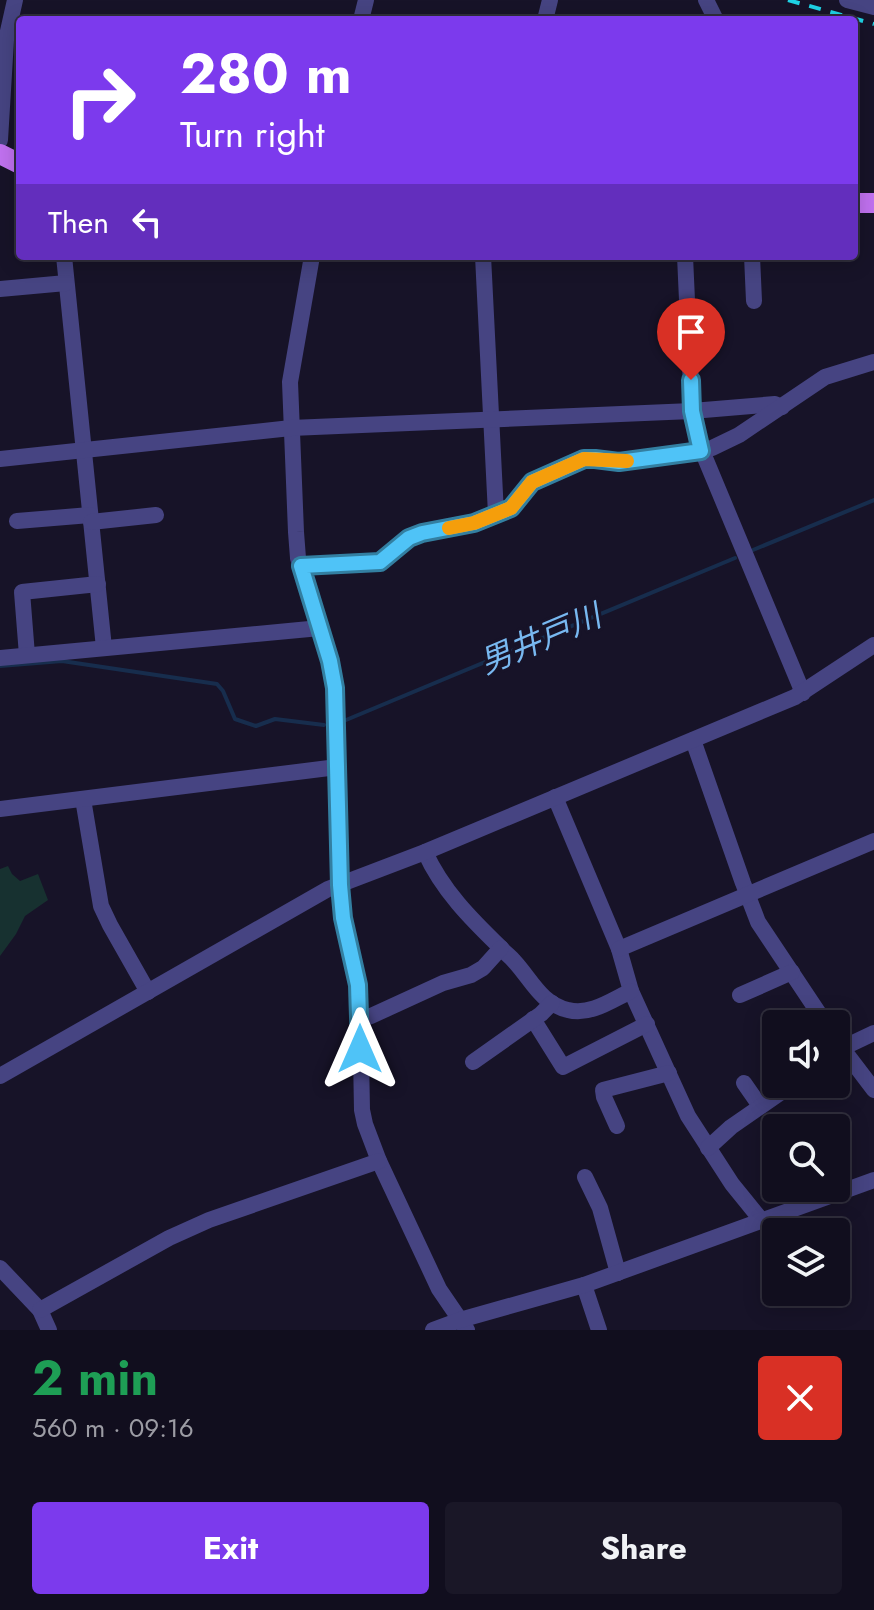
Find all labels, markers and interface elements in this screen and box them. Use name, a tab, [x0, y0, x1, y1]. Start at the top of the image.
text: 280 m	[180, 33, 352, 114]
icon: right	[48, 48, 152, 152]
text: Turn right	[180, 108, 325, 160]
icon: left	[125, 200, 169, 244]
text: Then	[48, 201, 109, 244]
pin	[657, 298, 725, 380]
icon: arrive	[669, 310, 713, 354]
water label: 男井戸川	[472, 592, 611, 685]
position arrow	[318, 1007, 402, 1091]
map controls	[762, 1010, 850, 1306]
button: sound	[762, 1010, 850, 1098]
button: search	[762, 1114, 850, 1202]
button: layers	[762, 1218, 850, 1306]
text: 2 min	[32, 1344, 158, 1413]
button: close	[758, 1356, 842, 1440]
text: 560 m · 09:16	[32, 1409, 194, 1447]
button: Exit	[32, 1502, 429, 1594]
button: Share	[445, 1502, 842, 1594]

